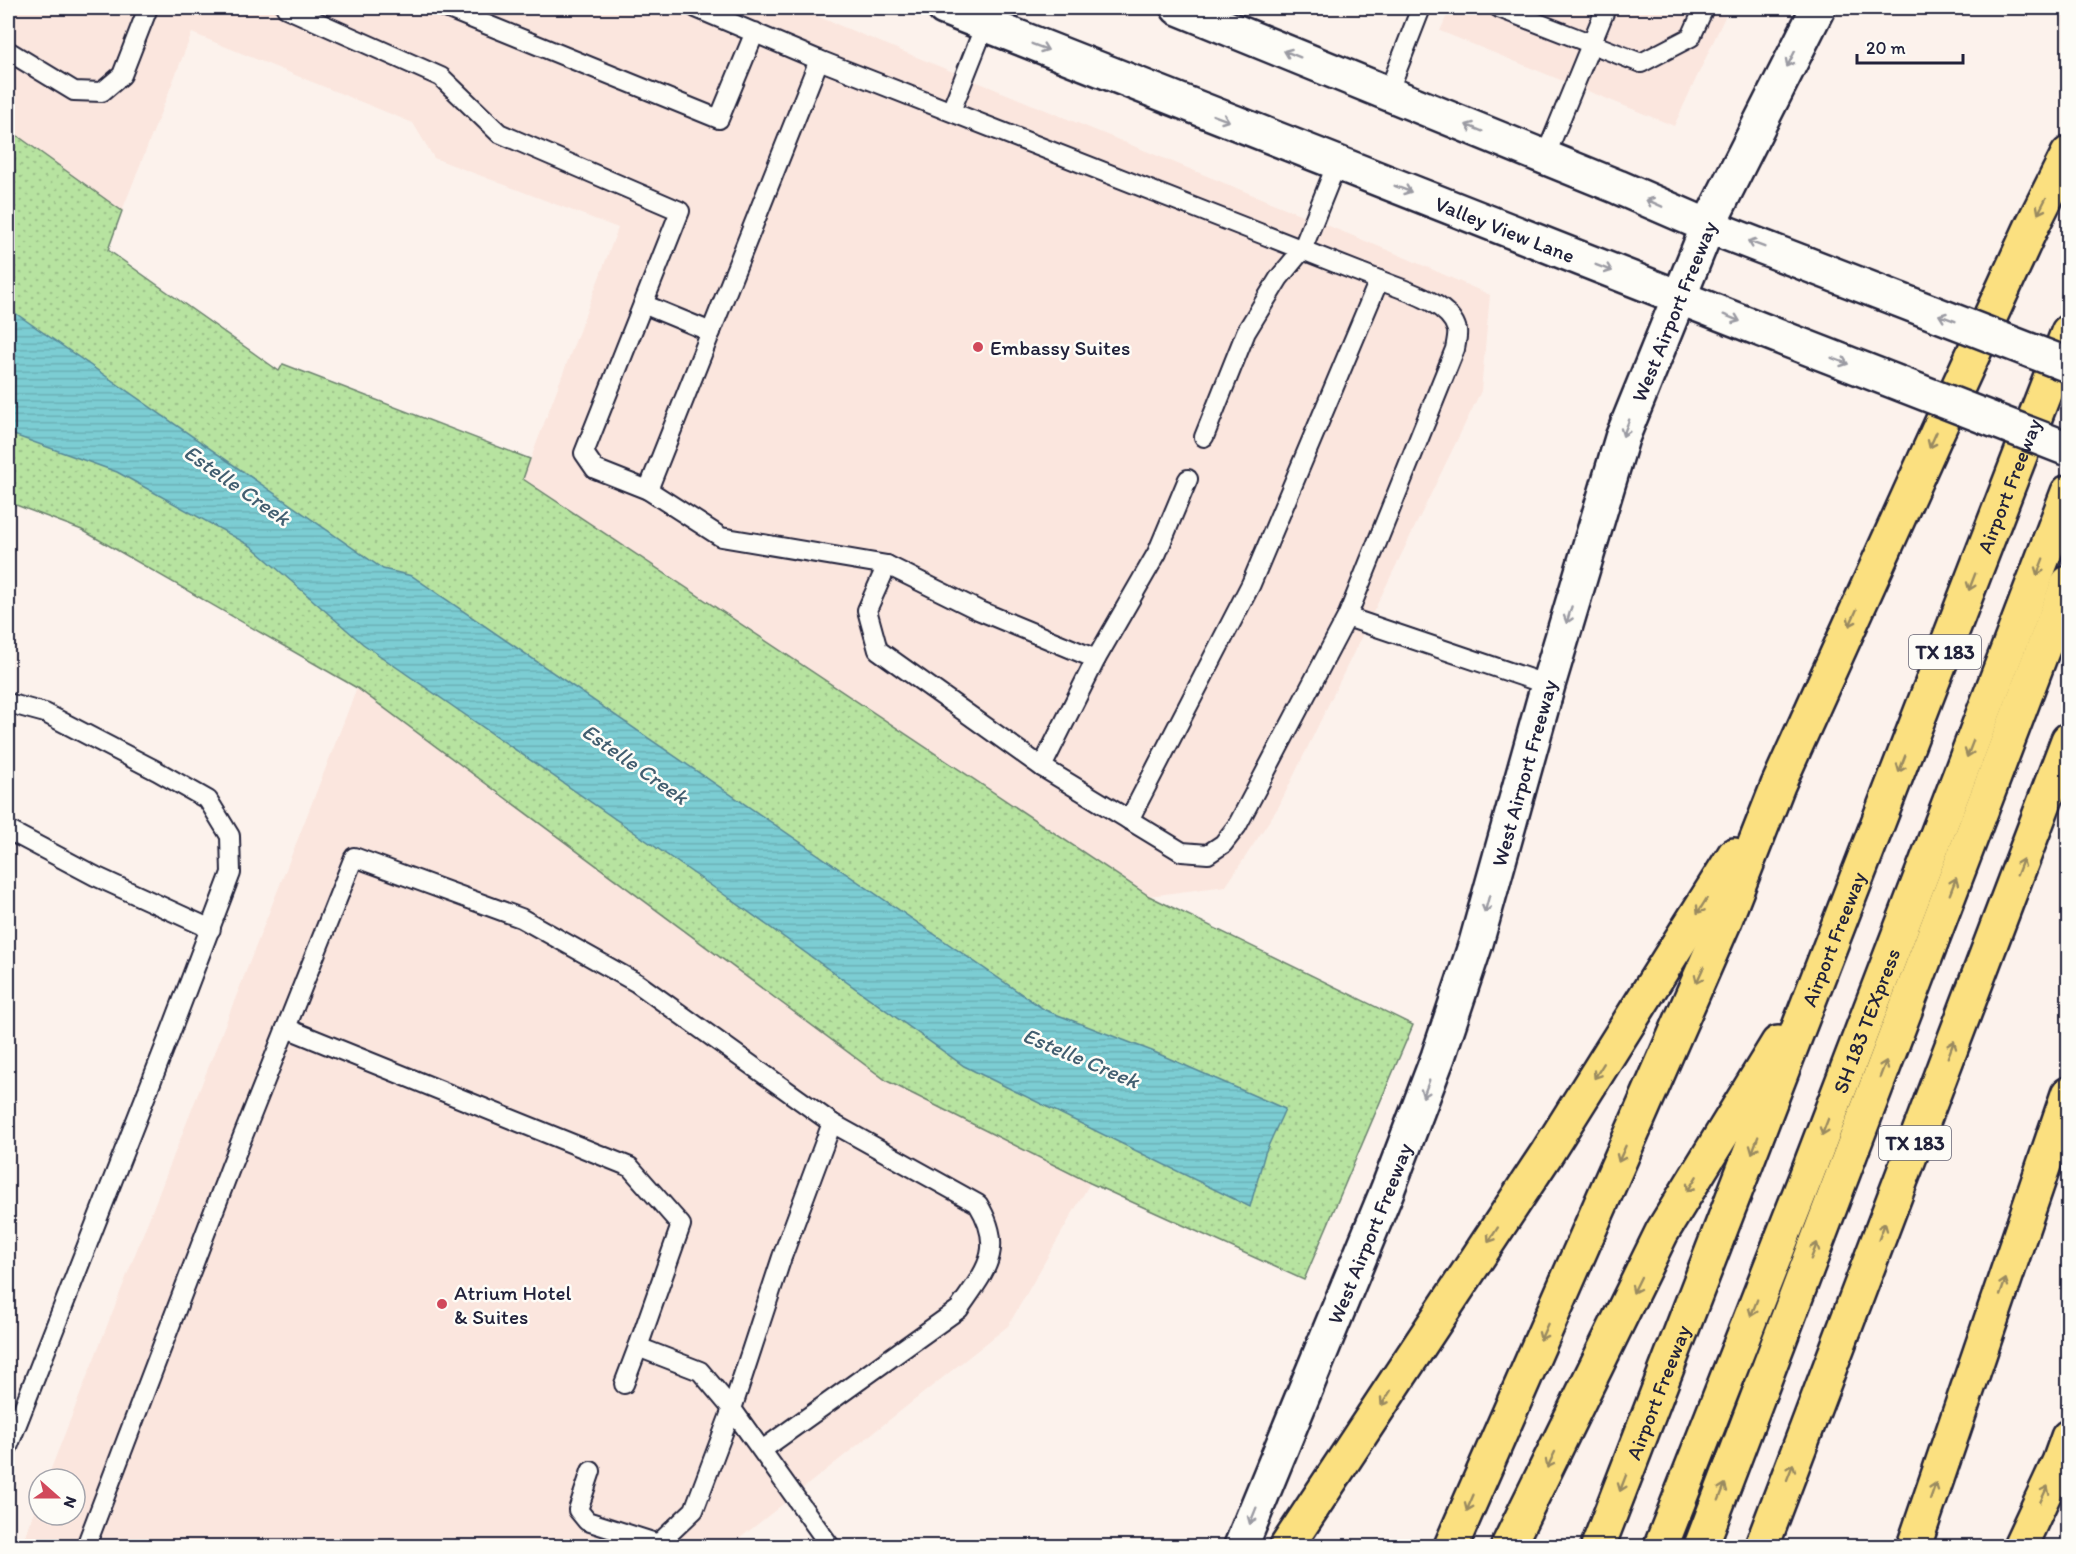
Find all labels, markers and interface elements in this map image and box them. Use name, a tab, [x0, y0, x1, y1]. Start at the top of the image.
scale bar	[1857, 27, 1964, 65]
text: 20 m	[1866, 37, 1906, 59]
one-way arrow	[1030, 42, 1049, 53]
one-way arrow	[1284, 48, 1302, 59]
one-way arrow	[1785, 50, 1796, 68]
one-way arrow	[1212, 113, 1230, 124]
one-way arrow	[1465, 122, 1483, 133]
one-way arrow	[1393, 184, 1412, 195]
street label: Valley View Lane	[1432, 190, 1579, 268]
one-way arrow	[1645, 196, 1663, 207]
one-way arrow	[2036, 197, 2048, 215]
street label: West Airport Freeway	[1626, 217, 1721, 405]
one-way arrow	[1747, 238, 1766, 249]
one-way arrow	[1594, 263, 1613, 274]
one-way arrow	[1938, 312, 1957, 323]
one-way arrow	[1722, 313, 1741, 324]
place label: Embassy Suites	[990, 335, 1130, 360]
marker: Embassy Suites	[971, 340, 985, 354]
one-way arrow	[1830, 356, 1849, 367]
street label: Airport Freeway	[1971, 415, 2046, 557]
one-way arrow	[1619, 419, 1630, 437]
one-way arrow	[1927, 431, 1939, 449]
water label: Estelle Creek	[179, 439, 297, 532]
one-way arrow	[2034, 557, 2045, 575]
one-way arrow	[1966, 572, 1977, 591]
one-way arrow	[1563, 605, 1574, 624]
one-way arrow	[1847, 608, 1859, 626]
road number: TX 183	[1909, 635, 1981, 669]
street label: West Airport Freeway	[1486, 676, 1561, 869]
water label: Estelle Creek	[577, 718, 695, 811]
one-way arrow	[1964, 739, 1975, 757]
one-way arrow	[1895, 754, 1906, 773]
one-way arrow	[2016, 858, 2027, 876]
street label: Airport Freeway	[1796, 868, 1870, 1010]
one-way arrow	[1948, 878, 1959, 896]
one-way arrow	[1481, 894, 1492, 913]
one-way arrow	[1696, 897, 1709, 914]
street label: SH 183 TEXpress	[1827, 945, 1905, 1097]
one-way arrow	[1694, 966, 1706, 984]
water label: Estelle Creek	[1019, 1021, 1145, 1095]
one-way arrow	[1946, 1040, 1957, 1059]
one-way arrow	[1879, 1060, 1890, 1078]
one-way arrow	[1592, 1062, 1604, 1079]
one-way arrow	[1420, 1079, 1431, 1098]
one-way arrow	[1819, 1117, 1830, 1135]
road number: TX 183	[1879, 1126, 1951, 1160]
one-way arrow	[1749, 1135, 1760, 1154]
street label: West Airport Freeway	[1321, 1139, 1417, 1327]
one-way arrow	[1616, 1144, 1627, 1162]
one-way arrow	[1686, 1175, 1698, 1192]
one-way arrow	[1877, 1222, 1888, 1241]
one-way arrow	[1487, 1226, 1499, 1243]
one-way arrow	[1809, 1242, 1820, 1261]
one-way arrow	[1630, 1275, 1642, 1293]
one-way arrow	[1998, 1278, 2009, 1297]
place label: Atrium Hotel & Suites	[454, 1280, 572, 1329]
marker: Atrium Hotel & Suites	[435, 1297, 449, 1311]
one-way arrow	[1748, 1299, 1759, 1317]
street label: Airport Freeway	[1620, 1321, 1695, 1463]
one-way arrow	[1538, 1323, 1549, 1341]
one-way arrow	[1380, 1389, 1392, 1405]
one-way arrow	[1544, 1450, 1556, 1468]
one-way arrow	[1785, 1463, 1796, 1482]
north arrow	[27, 1467, 87, 1527]
one-way arrow	[1617, 1473, 1628, 1492]
one-way arrow	[1929, 1482, 1940, 1501]
one-way arrow	[1717, 1483, 1728, 1502]
one-way arrow	[2039, 1485, 2051, 1503]
one-way arrow	[1463, 1493, 1475, 1511]
text: N	[60, 1494, 81, 1511]
one-way arrow	[1247, 1506, 1258, 1525]

